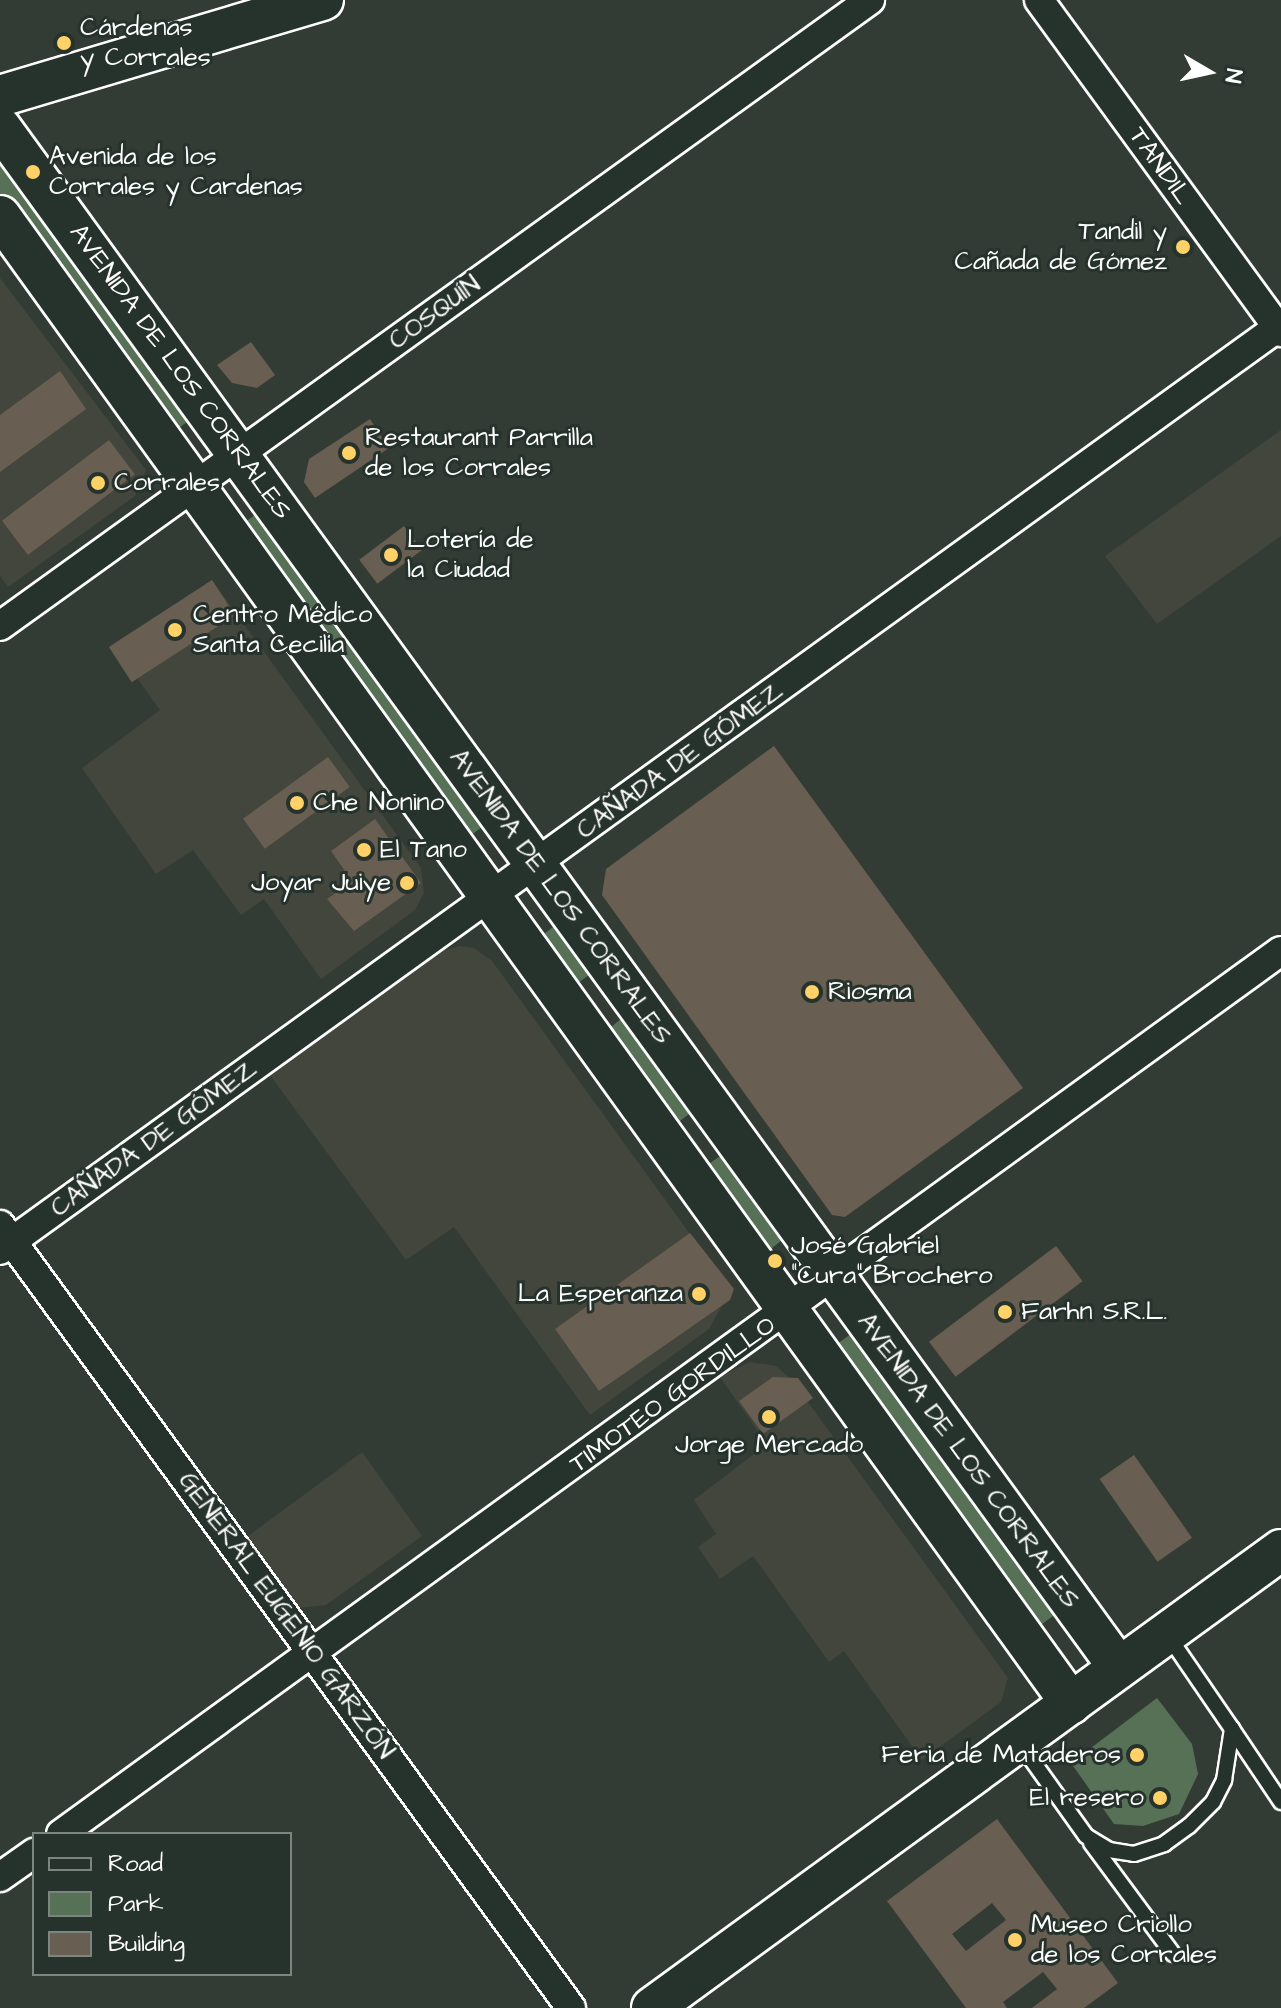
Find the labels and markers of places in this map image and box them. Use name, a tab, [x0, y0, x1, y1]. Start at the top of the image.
place label: Cárdenas y Corrales	[80, 12, 211, 74]
marker: Cárdenas y Corrales	[55, 34, 73, 52]
place label: Avenida de los Corrales y Cardenas	[49, 141, 303, 202]
marker: Avenida de los Corrales y Cardenas	[24, 163, 42, 181]
place label: Tandil y Cañada de Gómez	[955, 216, 1167, 278]
marker: Tandil y Cañada de Gómez	[1174, 238, 1192, 256]
place label: Restaurant Parrilla de los Corrales	[365, 422, 593, 484]
marker: Restaurant Parrilla de los Corrales	[340, 444, 358, 462]
place label: Corrales	[114, 467, 220, 499]
marker: Corrales	[89, 474, 107, 492]
place label: Lotería de la Ciudad	[407, 524, 534, 586]
marker: Lotería de la Ciudad	[382, 546, 400, 564]
place label: Centro Médico Santa Cecilia	[193, 599, 372, 660]
marker: Centro Médico Santa Cecilia	[164, 619, 186, 641]
place label: Che Nonino	[313, 787, 444, 819]
marker: Che Nonino	[288, 794, 306, 812]
place label: El Tano	[380, 834, 467, 866]
marker: El Tano	[355, 841, 373, 859]
place label: Joyar Juiye	[251, 867, 391, 899]
marker: Joyar Juiye	[398, 874, 416, 892]
place label: Riosma	[828, 976, 912, 1008]
marker: Riosma	[803, 983, 821, 1001]
place label: José Gabriel "Cura" Brochero	[791, 1230, 993, 1292]
marker: José Gabriel "Cura" Brochero	[766, 1252, 784, 1270]
place label: La Esperanza	[518, 1278, 683, 1310]
marker: La Esperanza	[690, 1285, 708, 1303]
place label: Farhn S.R.L.	[1021, 1296, 1167, 1328]
marker: Farhn S.R.L.	[996, 1303, 1014, 1321]
marker: Jorge Mercado	[760, 1408, 778, 1426]
place label: Jorge Mercado	[675, 1429, 863, 1461]
place label: Feria de Mataderos	[881, 1739, 1121, 1771]
marker: Feria de Mataderos	[1128, 1746, 1146, 1764]
place label: El resero	[1030, 1782, 1144, 1814]
marker: El resero	[1151, 1789, 1169, 1807]
place label: Museo Criollo de los Corrales	[1031, 1909, 1217, 1970]
marker: Museo Criollo de los Corrales	[1006, 1931, 1024, 1949]

